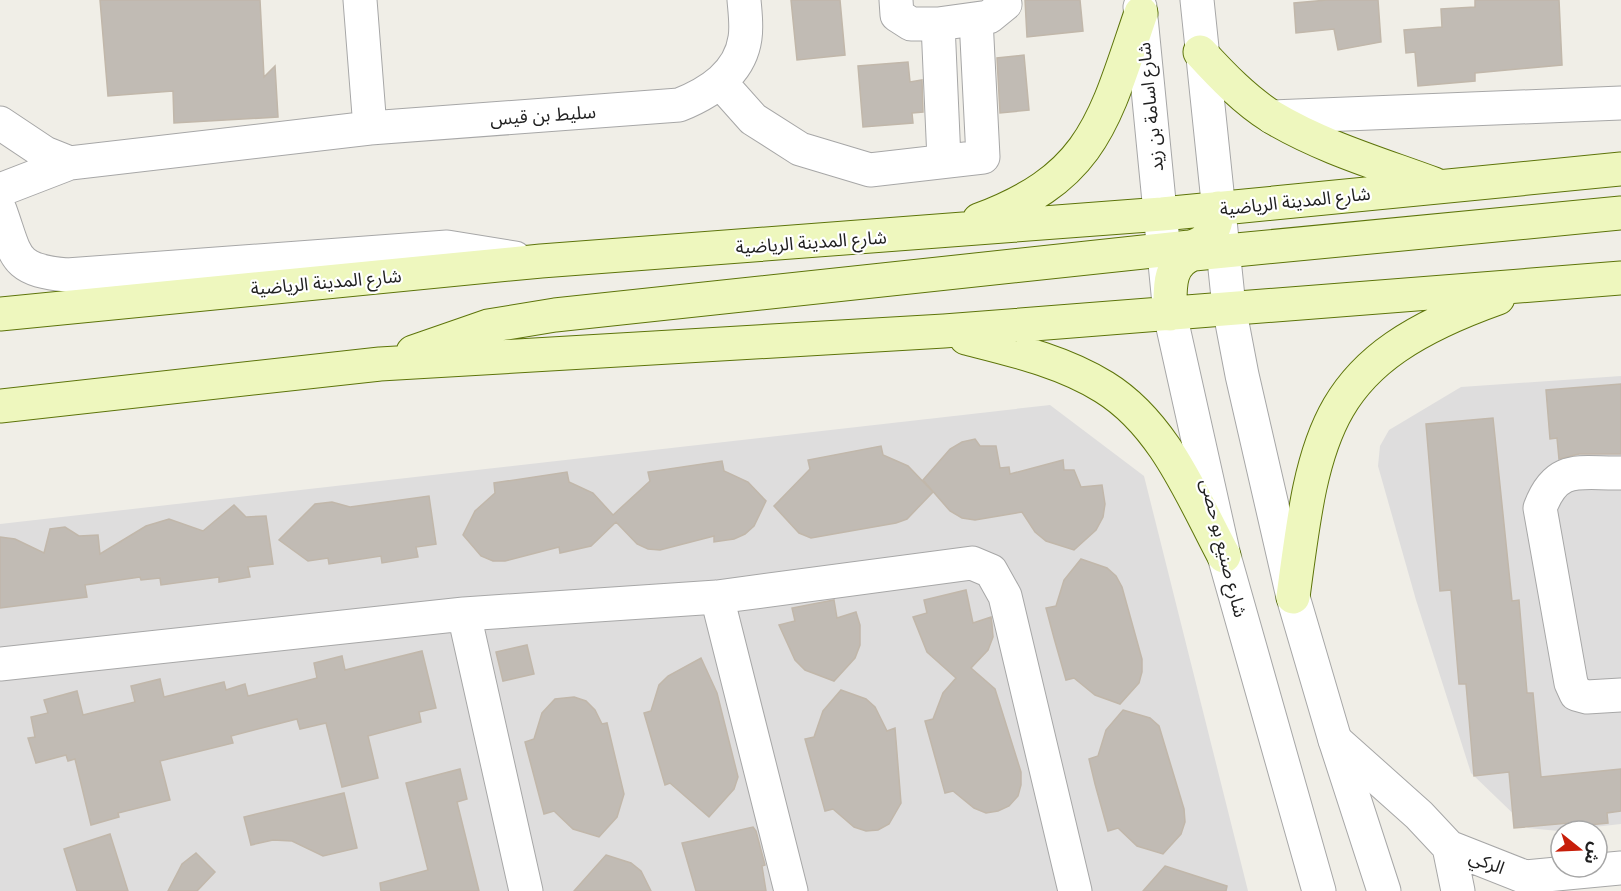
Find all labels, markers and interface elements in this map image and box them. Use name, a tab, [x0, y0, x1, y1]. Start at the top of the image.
street label: شارع اسامة بن زيد	[1133, 41, 1171, 173]
street label: سليط بن قيس	[489, 101, 597, 130]
street label: شارع المدينة الرياضية	[1219, 183, 1372, 223]
street label: شارع المدينة الرياضية	[735, 226, 888, 262]
street label: شارع المدينة الرياضية	[250, 265, 403, 303]
street label: شارع صنيع بو حصى	[1193, 477, 1251, 620]
north arrow	[1549, 819, 1609, 879]
text: ش	[1580, 840, 1605, 867]
street label: الركي	[1465, 846, 1508, 881]

